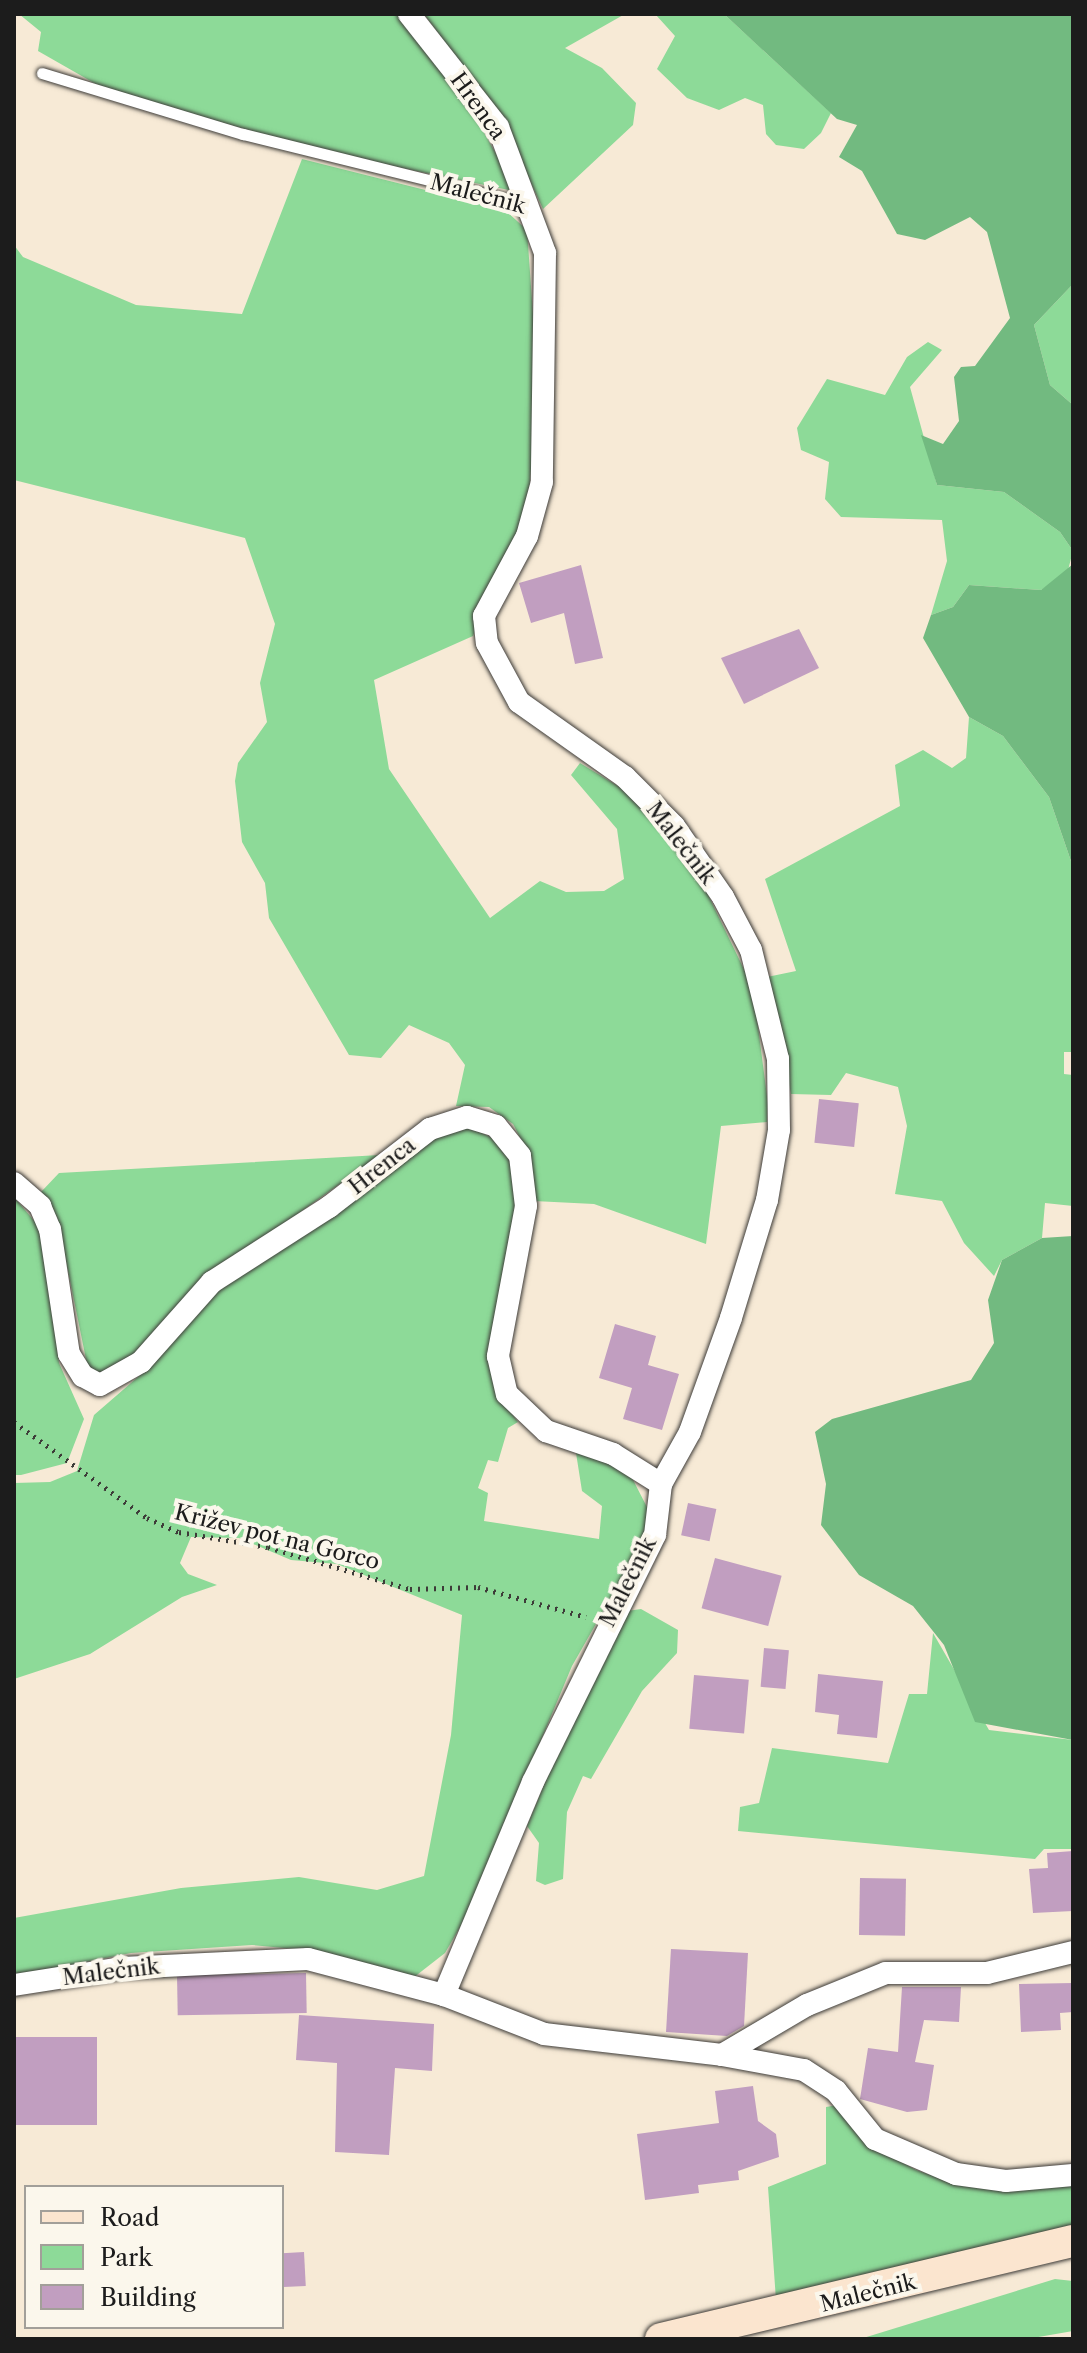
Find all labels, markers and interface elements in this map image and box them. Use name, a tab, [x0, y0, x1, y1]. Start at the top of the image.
street label: Hrenca	[445, 67, 511, 145]
street label: Malečnik	[428, 169, 528, 219]
street label: Malečnik	[641, 796, 721, 890]
street label: Hrenca	[344, 1132, 420, 1200]
street label: Križev pot na Gorco	[171, 1499, 383, 1575]
street label: Malečnik	[594, 1533, 662, 1631]
street label: Malečnik	[61, 1953, 161, 1991]
legend	[24, 2185, 284, 2329]
text: Road	[100, 2203, 159, 2232]
text: Park	[100, 2243, 152, 2272]
street label: Malečnik	[818, 2268, 918, 2318]
text: Building	[100, 2283, 196, 2312]

